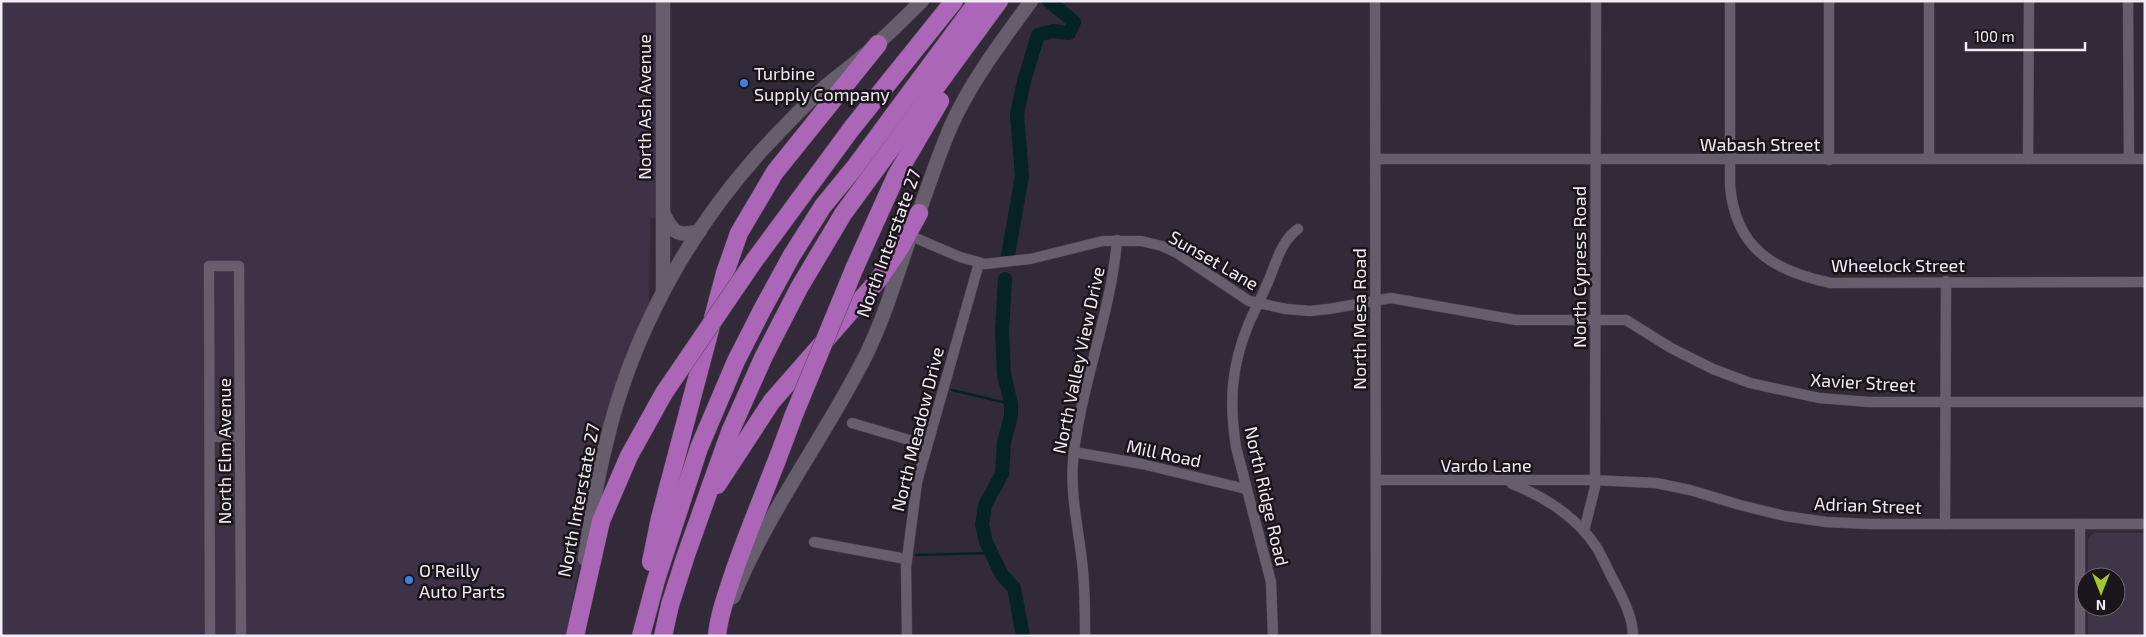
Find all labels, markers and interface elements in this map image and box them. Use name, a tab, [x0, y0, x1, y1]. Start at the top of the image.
scale bar	[1966, 20, 2085, 52]
text: 100 m	[1974, 27, 2015, 45]
street label: North Ash Avenue	[633, 34, 655, 180]
place label: Turbine Supply Company	[754, 62, 890, 105]
marker: Turbine Supply Company	[738, 77, 750, 89]
street label: Wabash Street	[1700, 133, 1820, 155]
street label: North Interstate 27	[851, 166, 925, 320]
street label: North Cypress Road	[1568, 186, 1590, 348]
street label: Sunset Lane	[1165, 226, 1263, 294]
street label: North Mesa Road	[1348, 248, 1370, 390]
street label: Wheelock Street	[1831, 254, 1965, 276]
street label: North Valley View Drive	[1047, 264, 1109, 456]
street label: North Meadow Drive	[886, 345, 948, 513]
street label: Xavier Street	[1810, 368, 1916, 396]
street label: North Elm Avenue	[213, 378, 235, 524]
street label: North Interstate 27	[552, 421, 604, 579]
street label: North Ridge Road	[1240, 424, 1294, 568]
street label: Mill Road	[1125, 434, 1203, 472]
street label: Vardo Lane	[1440, 454, 1532, 476]
street label: Adrian Street	[1814, 492, 1922, 518]
place label: O'Reilly Auto Parts	[419, 559, 505, 602]
north arrow	[2076, 567, 2126, 617]
marker: O'Reilly Auto Parts	[403, 574, 415, 586]
text: N	[2096, 597, 2106, 614]

